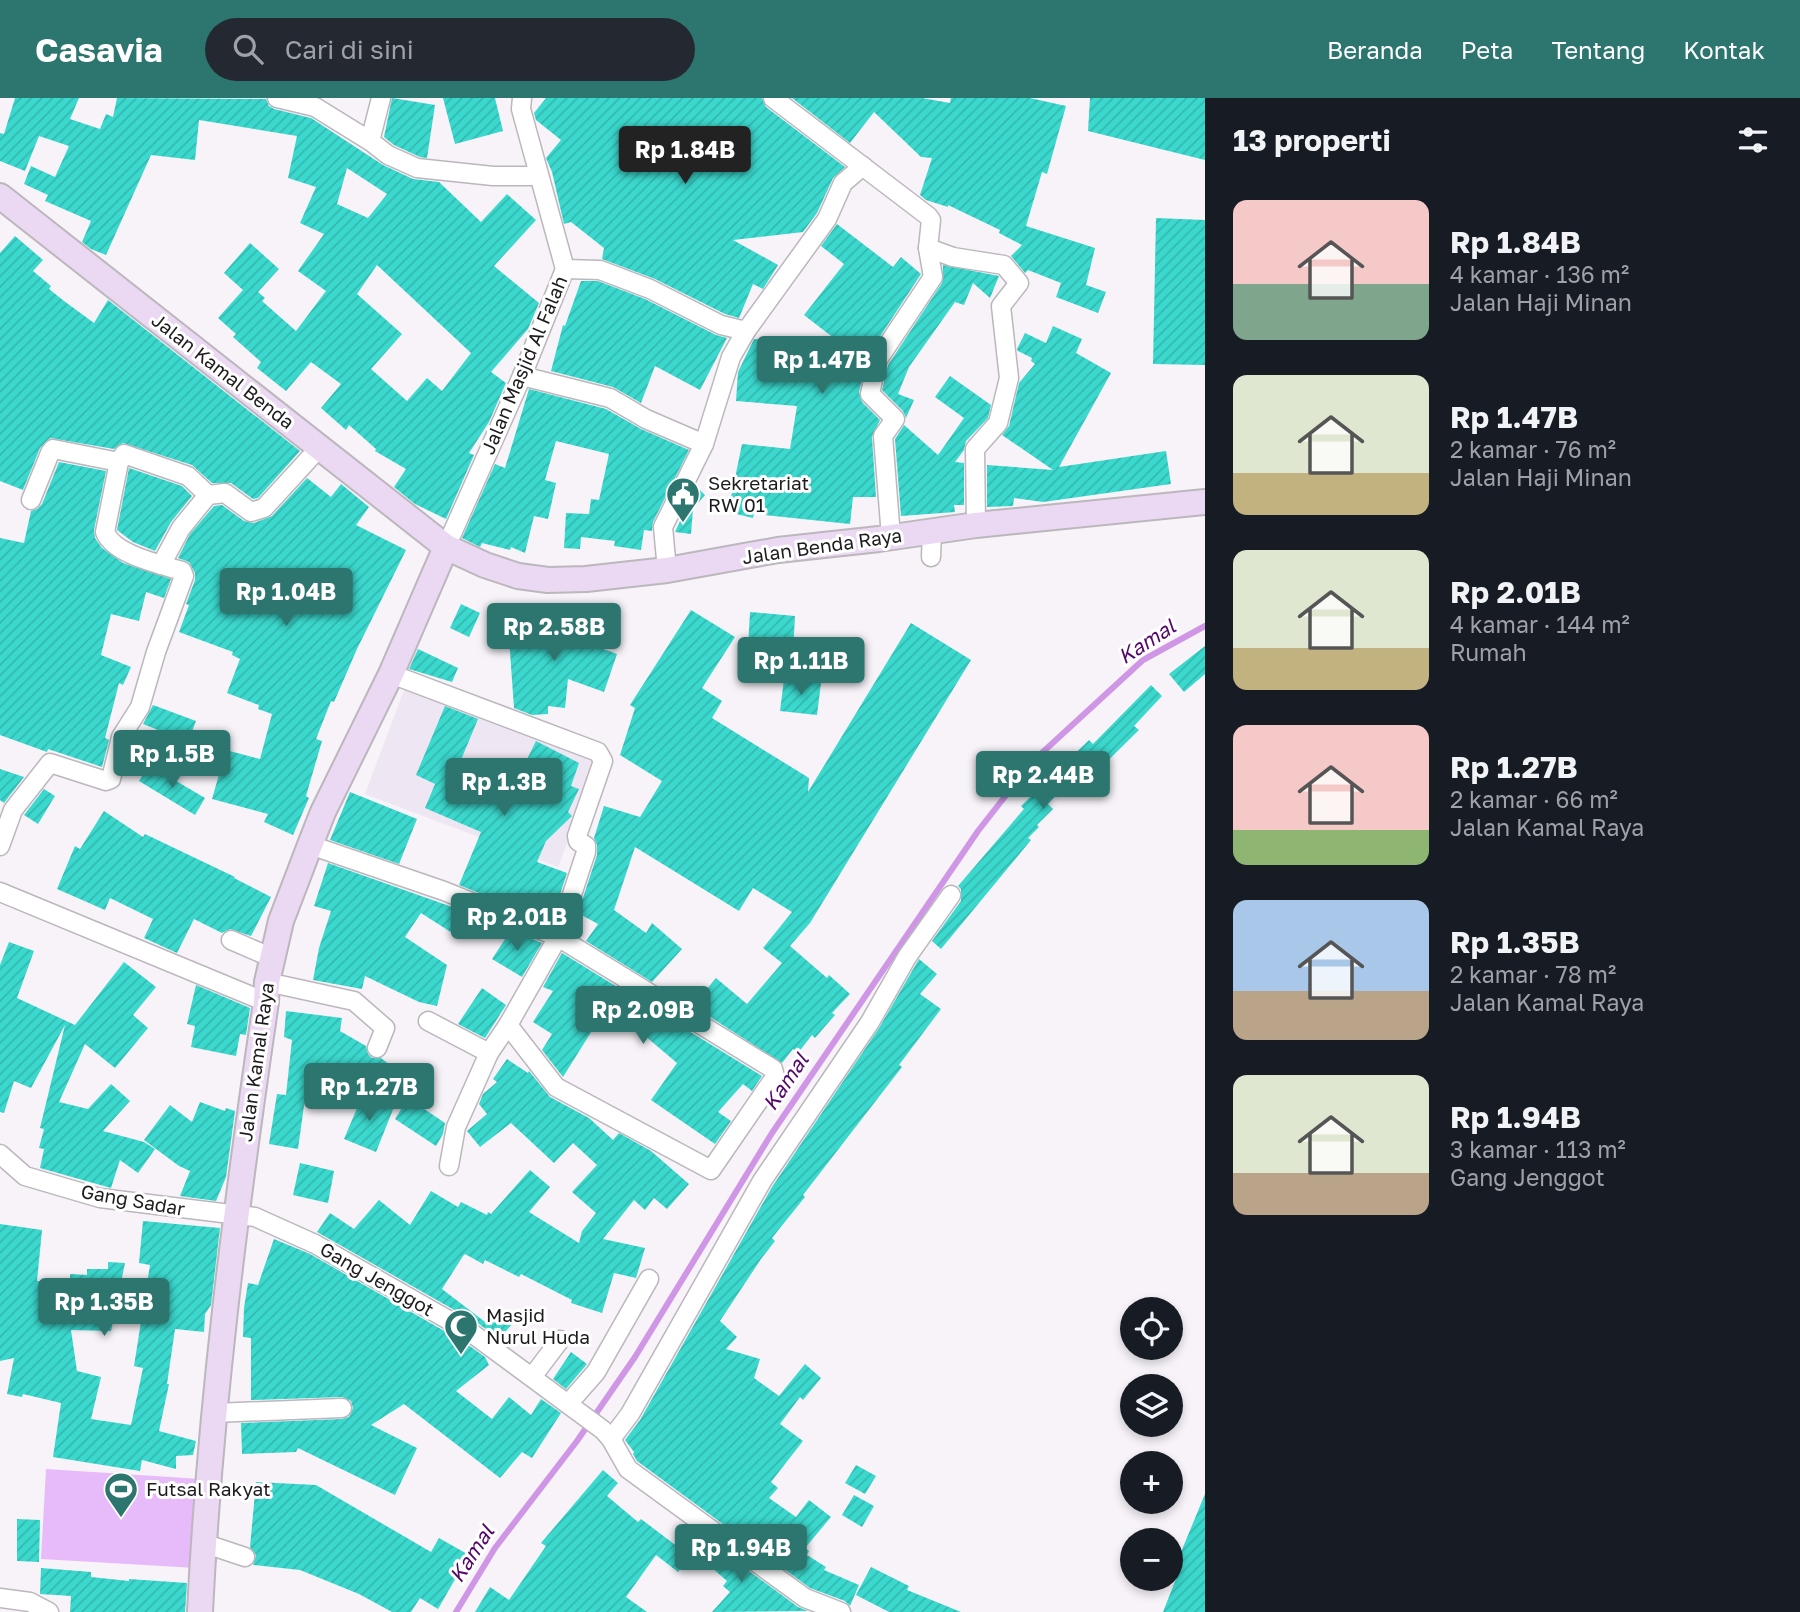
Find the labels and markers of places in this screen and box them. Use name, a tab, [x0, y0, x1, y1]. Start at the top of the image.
pin: Rp 1.84B	[613, 126, 757, 186]
pin: Rp 1.47B	[750, 336, 894, 396]
place label: Sekretariat RW 01	[708, 471, 809, 516]
public building icon: Sekretariat RW 01	[664, 475, 702, 524]
pin: Rp 1.04B	[214, 568, 358, 628]
pin: Rp 2.58B	[482, 603, 626, 663]
pin: Rp 1.11B	[729, 638, 873, 697]
pin: Rp 1.5B	[107, 730, 237, 790]
pin: Rp 2.44B	[971, 752, 1115, 811]
pin: Rp 1.3B	[439, 758, 569, 818]
pin: Rp 2.01B	[445, 894, 589, 953]
pin: Rp 2.09B	[571, 986, 715, 1046]
pin: Rp 1.27B	[297, 1063, 441, 1123]
pin: Rp 1.35B	[32, 1278, 176, 1338]
place label: Masjid Nurul Huda	[486, 1303, 590, 1348]
mosque icon: Masjid Nurul Huda	[442, 1307, 480, 1356]
sports icon: Futsal Rakyat	[102, 1470, 140, 1519]
place label: Futsal Rakyat	[146, 1477, 271, 1500]
pin: Rp 1.94B	[669, 1524, 813, 1584]

